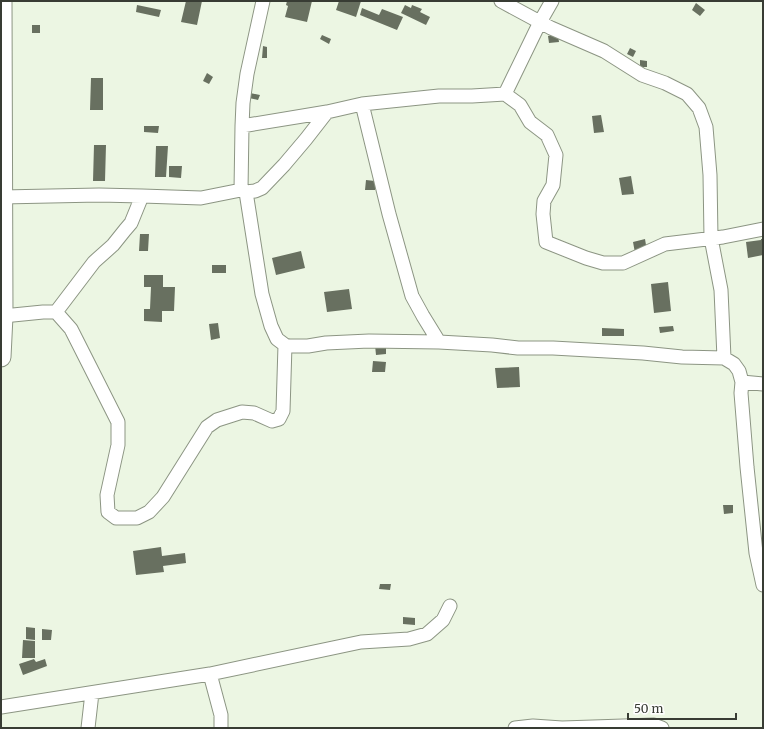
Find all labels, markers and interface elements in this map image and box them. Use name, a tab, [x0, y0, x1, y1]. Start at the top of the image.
scale bar	[628, 695, 736, 721]
text: 50 m	[634, 701, 663, 716]

